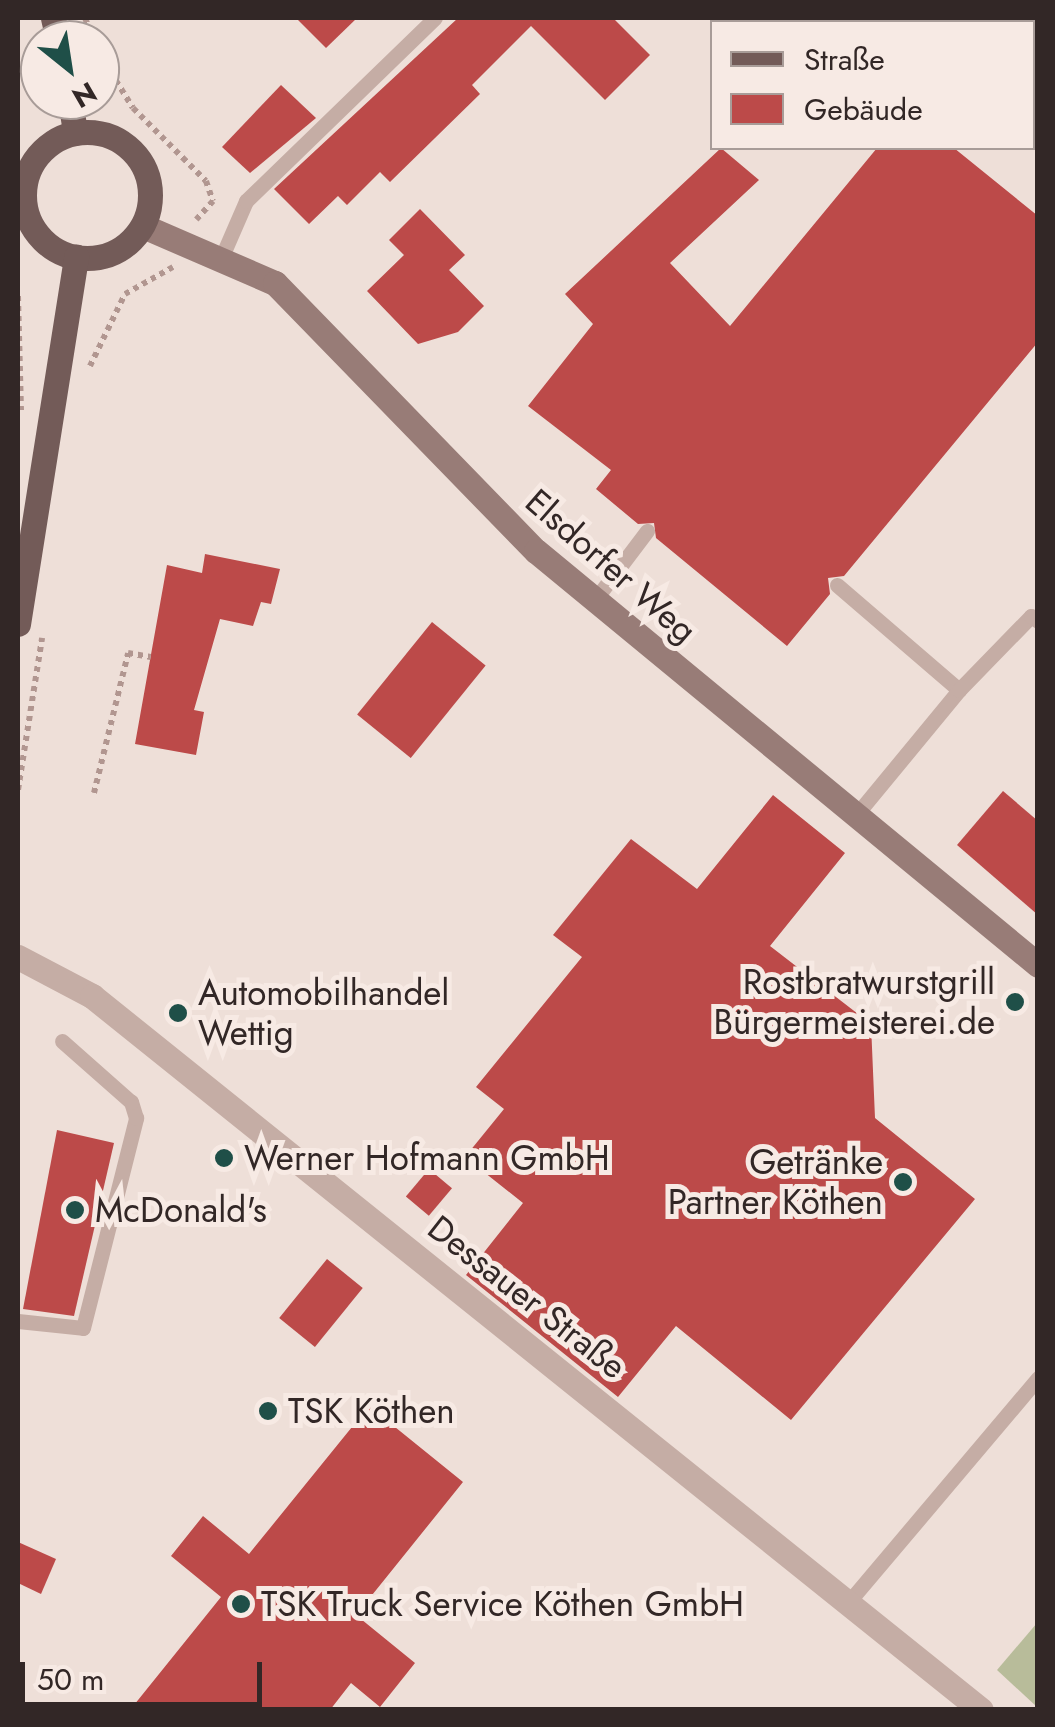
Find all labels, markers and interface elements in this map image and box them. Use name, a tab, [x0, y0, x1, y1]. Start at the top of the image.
north arrow	[20, 20, 120, 120]
legend	[710, 20, 1035, 150]
text: Straße	[804, 38, 885, 81]
text: N	[64, 71, 104, 118]
text: Gebäude	[804, 88, 923, 131]
street label: Elsdorfer Weg	[517, 480, 705, 652]
place label: Rostbratwurstgrill Bürgermeisterei.de	[714, 961, 995, 1043]
place label: Automobilhandel Wettig	[198, 972, 449, 1054]
marker: Rostbratwurstgrill Bürgermeisterei.de	[1004, 991, 1026, 1013]
marker: Automobilhandel Wettig	[167, 1002, 189, 1024]
place label: Werner Hofmann GmbH	[244, 1137, 610, 1179]
place label: Getränke Partner Köthen	[668, 1141, 883, 1223]
marker: Werner Hofmann GmbH	[213, 1147, 235, 1169]
marker: Getränke Partner Köthen	[892, 1171, 914, 1193]
place label: McDonald's	[95, 1189, 267, 1231]
marker: McDonald's	[64, 1199, 86, 1221]
street label: Dessauer Straße	[420, 1207, 634, 1387]
place label: TSK Köthen	[288, 1390, 455, 1432]
marker: TSK Köthen	[257, 1400, 279, 1422]
place label: TSK Truck Service Köthen GmbH	[261, 1583, 744, 1625]
marker: TSK Truck Service Köthen GmbH	[230, 1593, 252, 1615]
scale bar	[25, 1642, 268, 1704]
text: 50 m	[37, 1658, 104, 1701]

